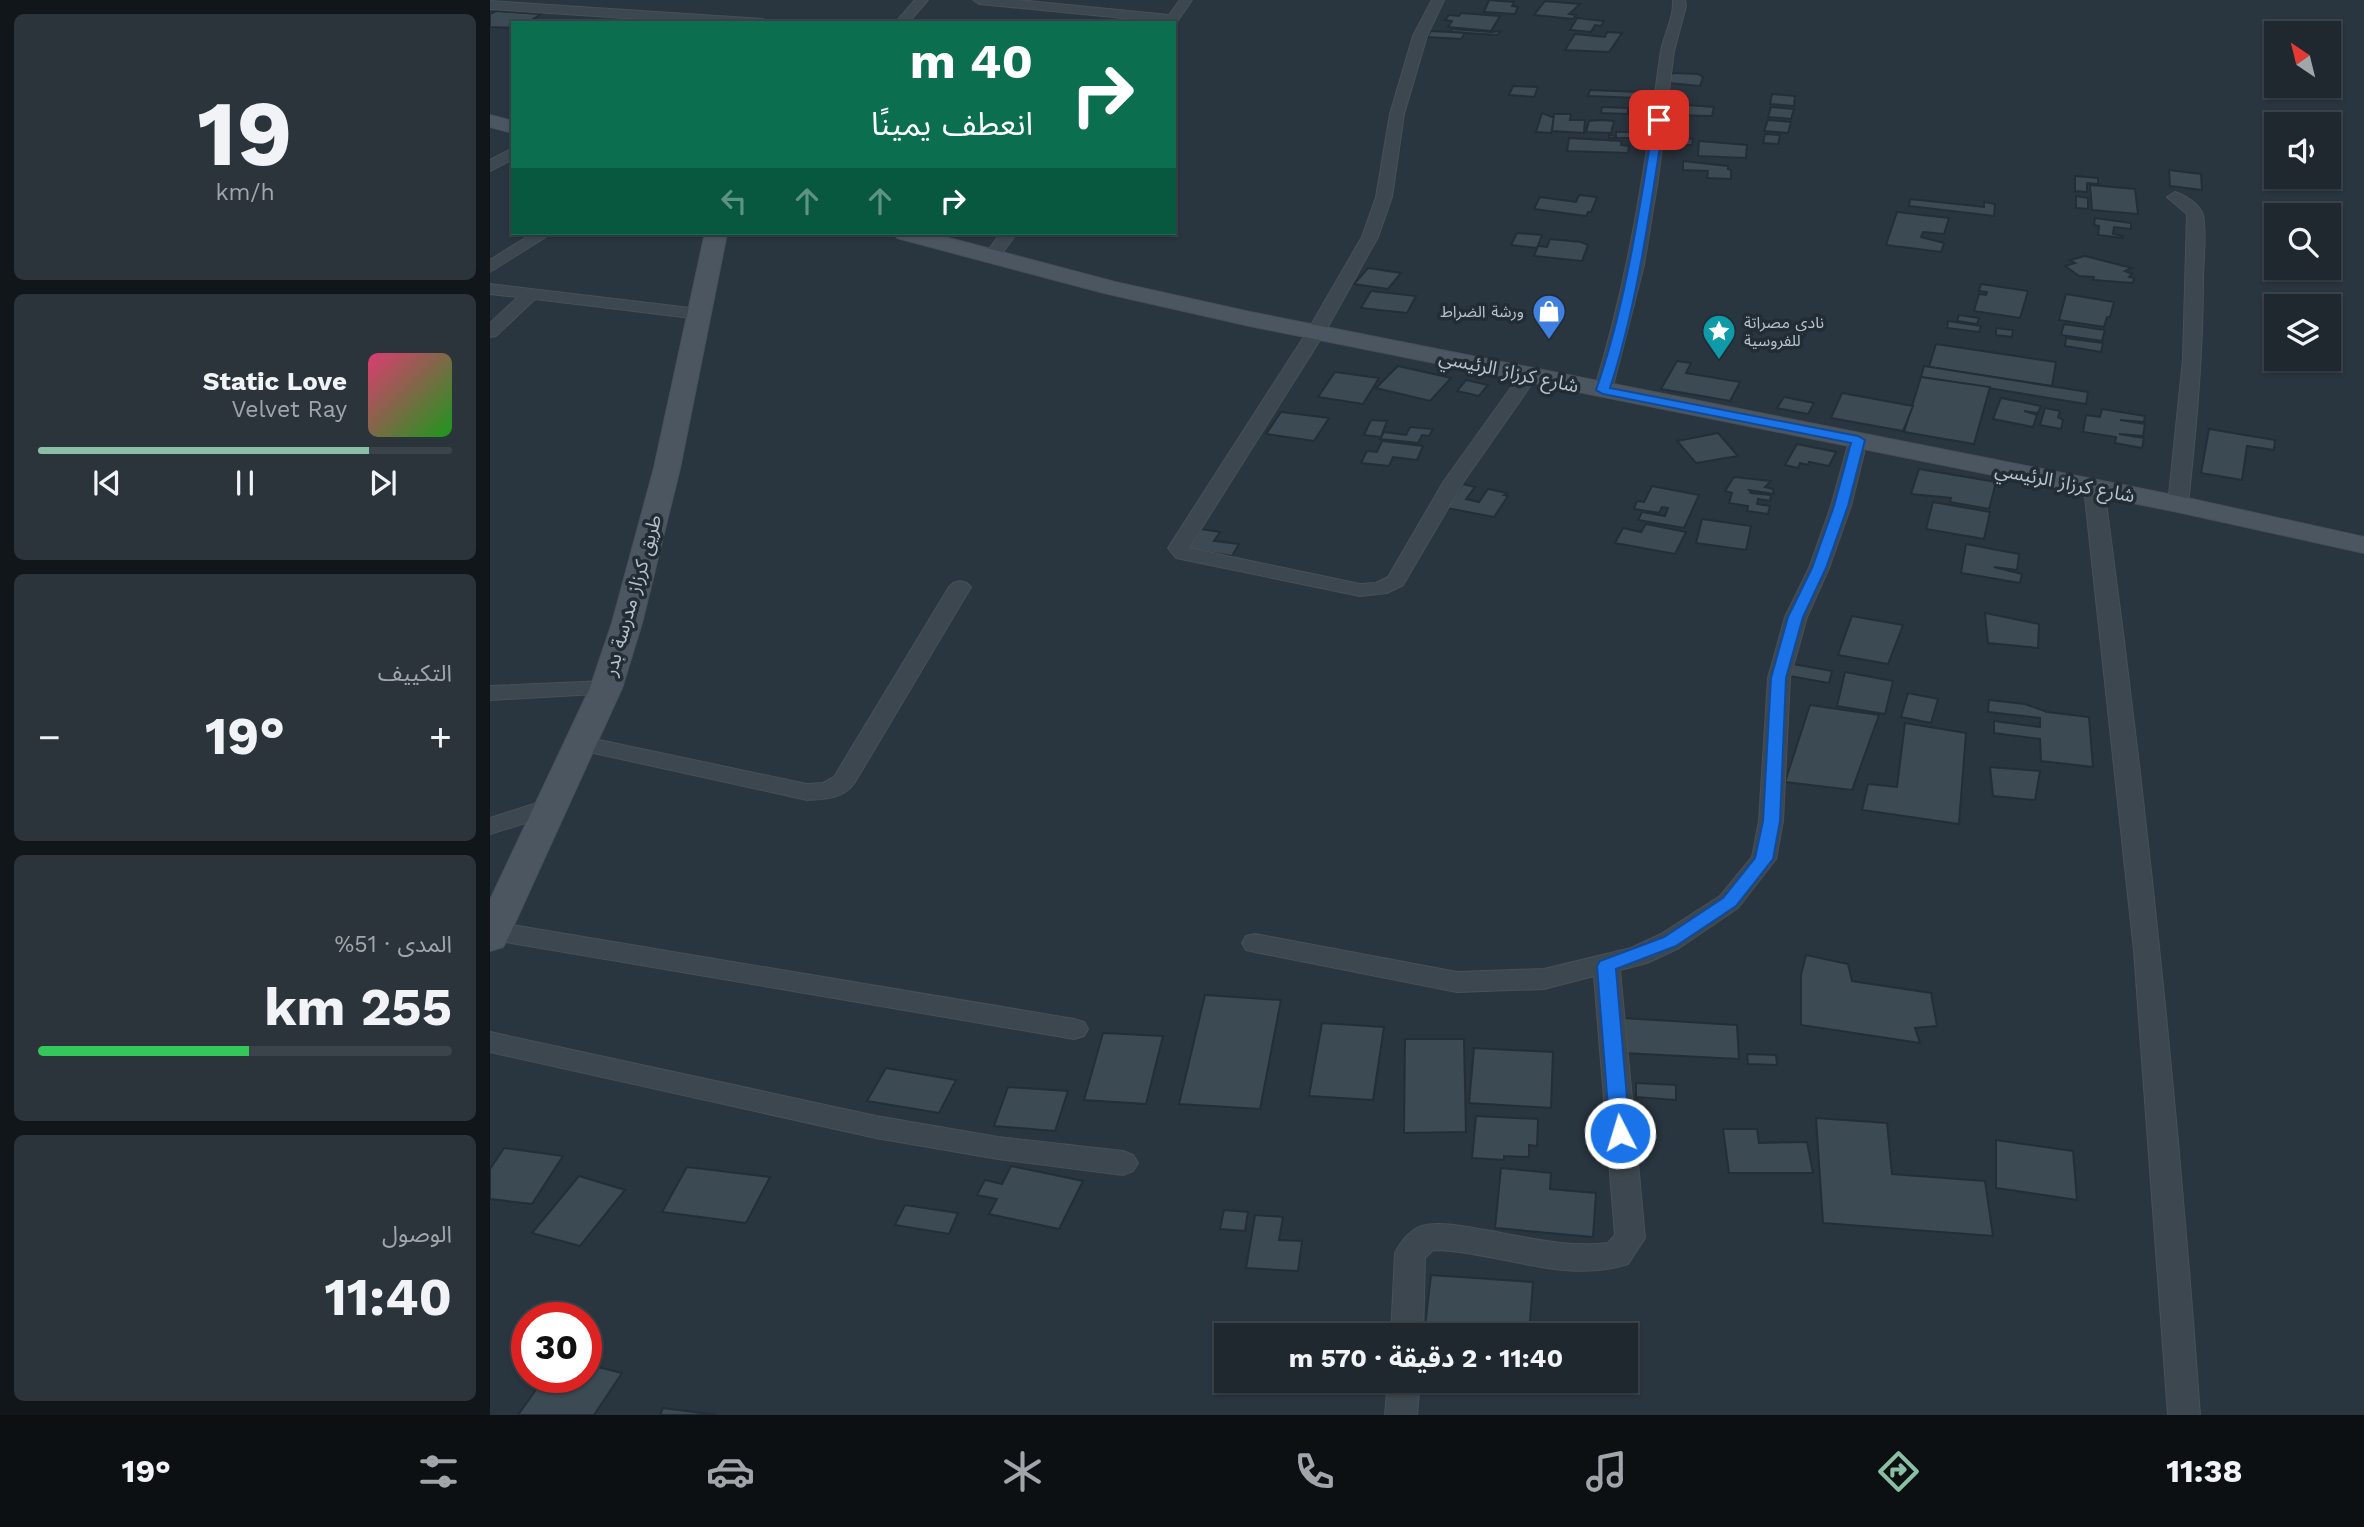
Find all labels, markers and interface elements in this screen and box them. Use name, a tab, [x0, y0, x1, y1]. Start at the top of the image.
north arrow	[2264, 21, 2342, 98]
map controls	[2264, 21, 2341, 371]
text: 40 m	[910, 32, 1033, 90]
icon: right	[1057, 49, 1148, 140]
text: 19	[197, 80, 293, 187]
pin	[1629, 90, 1689, 150]
icon: arrive	[1640, 101, 1678, 139]
text: انعطف يمينًا	[871, 105, 1033, 143]
button: sound	[2264, 112, 2341, 189]
text: km/h	[215, 179, 275, 206]
icon: left	[715, 182, 753, 220]
icon: ahead	[788, 182, 826, 220]
icon: ahead	[861, 182, 899, 220]
icon: right	[934, 182, 972, 220]
button: search	[2264, 203, 2341, 280]
shop icon: ورشة الضراط	[1530, 292, 1568, 341]
button: layers	[2264, 294, 2341, 371]
place label: ورشة الضراط	[1440, 302, 1524, 321]
place icon: نادي مصراتة للفروسية	[1700, 312, 1738, 361]
place label: نادي مصراتة للفروسية	[1744, 313, 1824, 350]
street label: شارع كرزاز الرئيسي	[1436, 345, 1581, 401]
text: Static Love	[203, 366, 347, 396]
text: Velvet Ray	[231, 396, 347, 423]
street label: شارع كرزاز الرئيسي	[1992, 458, 2137, 511]
icon: previous	[88, 464, 126, 502]
icon: pause	[226, 464, 264, 502]
icon: next	[364, 464, 402, 502]
street label: طريق كرزاز مدرسة بدر	[598, 512, 667, 679]
text: التكييف	[378, 660, 452, 687]
text: 19°	[205, 706, 285, 767]
text: −	[38, 715, 61, 759]
text: +	[429, 715, 452, 759]
text: المدى · 51%	[335, 931, 452, 958]
text: 255 km	[264, 977, 452, 1038]
position arrow	[1583, 1096, 1657, 1170]
text: الوصول	[382, 1221, 452, 1248]
text: 11:40	[324, 1267, 452, 1328]
speed limit sign: 30	[511, 1302, 602, 1393]
text: 11:40 · 2 دقيقة · 570 m	[1289, 1343, 1563, 1373]
icon: filters	[414, 1447, 463, 1496]
icon: car	[706, 1447, 755, 1496]
icon: climate	[998, 1447, 1047, 1496]
icon: phone	[1290, 1447, 1339, 1496]
icon: music	[1582, 1447, 1631, 1496]
icon: directions	[1874, 1447, 1923, 1496]
text: 19°	[122, 1452, 171, 1490]
text: 11:38	[2166, 1452, 2242, 1490]

